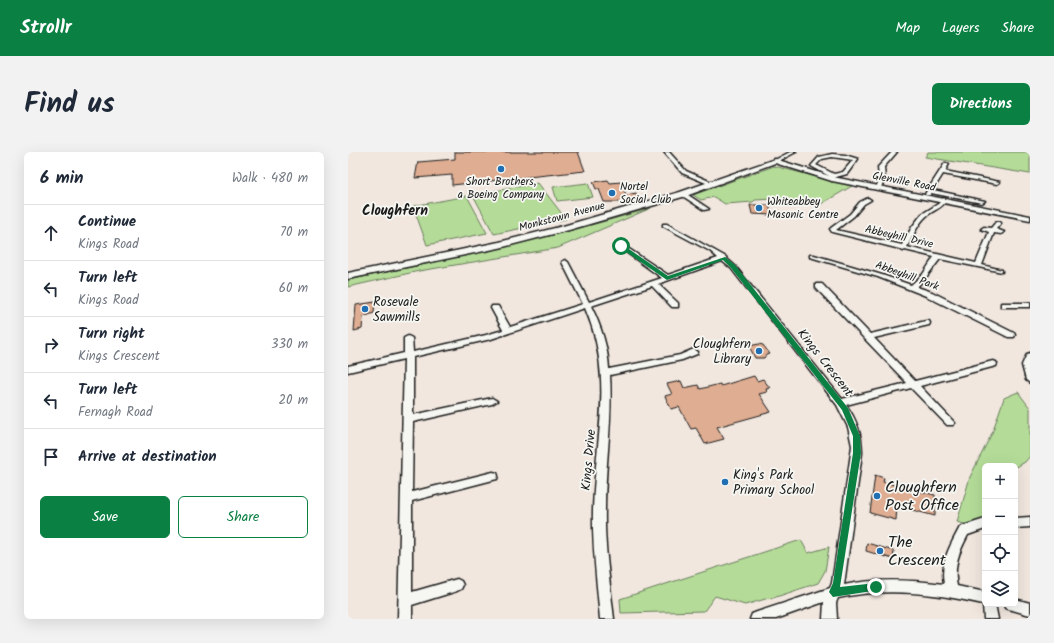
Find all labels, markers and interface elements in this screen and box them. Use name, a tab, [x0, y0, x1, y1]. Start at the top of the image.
text: Strollr	[20, 13, 72, 43]
text: Map	[896, 17, 920, 39]
text: Layers	[942, 17, 980, 39]
text: Share	[1002, 17, 1034, 39]
text: Find us	[24, 82, 115, 127]
button: Directions	[932, 83, 1030, 125]
marker: Short Brothers, a Boeing Company	[496, 164, 506, 174]
text: 6 min	[40, 165, 84, 192]
street label: Glenville Road	[871, 167, 938, 197]
text: Walk · 480 m	[232, 168, 308, 189]
place label: Short Brothers, a Boeing Company	[458, 173, 545, 204]
place label: Nortel Social Club	[620, 178, 671, 209]
marker: Nortel Social Club	[607, 188, 617, 198]
place label: Whiteabbey Masonic Centre	[767, 193, 839, 224]
street label: Monkstown Avenue	[517, 197, 607, 237]
district label: Cloughfern	[362, 200, 428, 222]
marker: Whiteabbey Masonic Centre	[754, 203, 764, 213]
text: Continue	[78, 210, 136, 234]
street label: Abbeyhill Drive	[863, 220, 935, 254]
icon: ahead	[40, 222, 62, 244]
text: 70 m	[280, 222, 308, 243]
text: Kings Road	[78, 234, 139, 255]
route start	[612, 237, 630, 255]
street label: Abbeyhill Park	[873, 256, 942, 296]
text: Turn left	[78, 266, 138, 290]
icon: left	[40, 278, 62, 300]
text: 60 m	[279, 278, 308, 299]
text: Kings Road	[78, 290, 139, 311]
place label: Rosevale Sawmills	[373, 292, 421, 328]
marker: Rosevale Sawmills	[360, 304, 370, 314]
text: Turn right	[78, 322, 145, 346]
street label: Kings Crescent	[792, 324, 859, 402]
icon: right	[40, 334, 62, 356]
text: 330 m	[271, 334, 308, 355]
place label: Cloughfern Library	[693, 334, 752, 370]
text: Kings Crescent	[78, 346, 160, 367]
marker: Cloughfern Library	[754, 346, 764, 356]
text: Turn left	[78, 378, 138, 402]
icon: left	[40, 390, 62, 412]
text: 20 m	[278, 390, 308, 411]
text: Fernagh Road	[78, 402, 152, 423]
street label: Kings Drive	[576, 428, 602, 492]
text: Arrive at destination	[78, 445, 217, 469]
icon: arrive	[40, 446, 62, 468]
map controls	[982, 463, 1018, 607]
button: +	[982, 463, 1018, 499]
place label: King's Park Primary School	[733, 465, 814, 501]
place label: Cloughfern Post Office	[885, 475, 959, 518]
marker: King's Park Primary School	[720, 477, 730, 487]
marker: Cloughfern Post Office	[872, 491, 882, 501]
button: Save	[40, 496, 170, 538]
button: Share	[178, 496, 308, 538]
button: −	[982, 499, 1018, 535]
place label: The Crescent	[888, 530, 947, 573]
button: locate	[982, 535, 1018, 571]
marker: The Crescent	[875, 546, 885, 556]
button: layers	[982, 571, 1018, 607]
route end	[867, 578, 885, 596]

